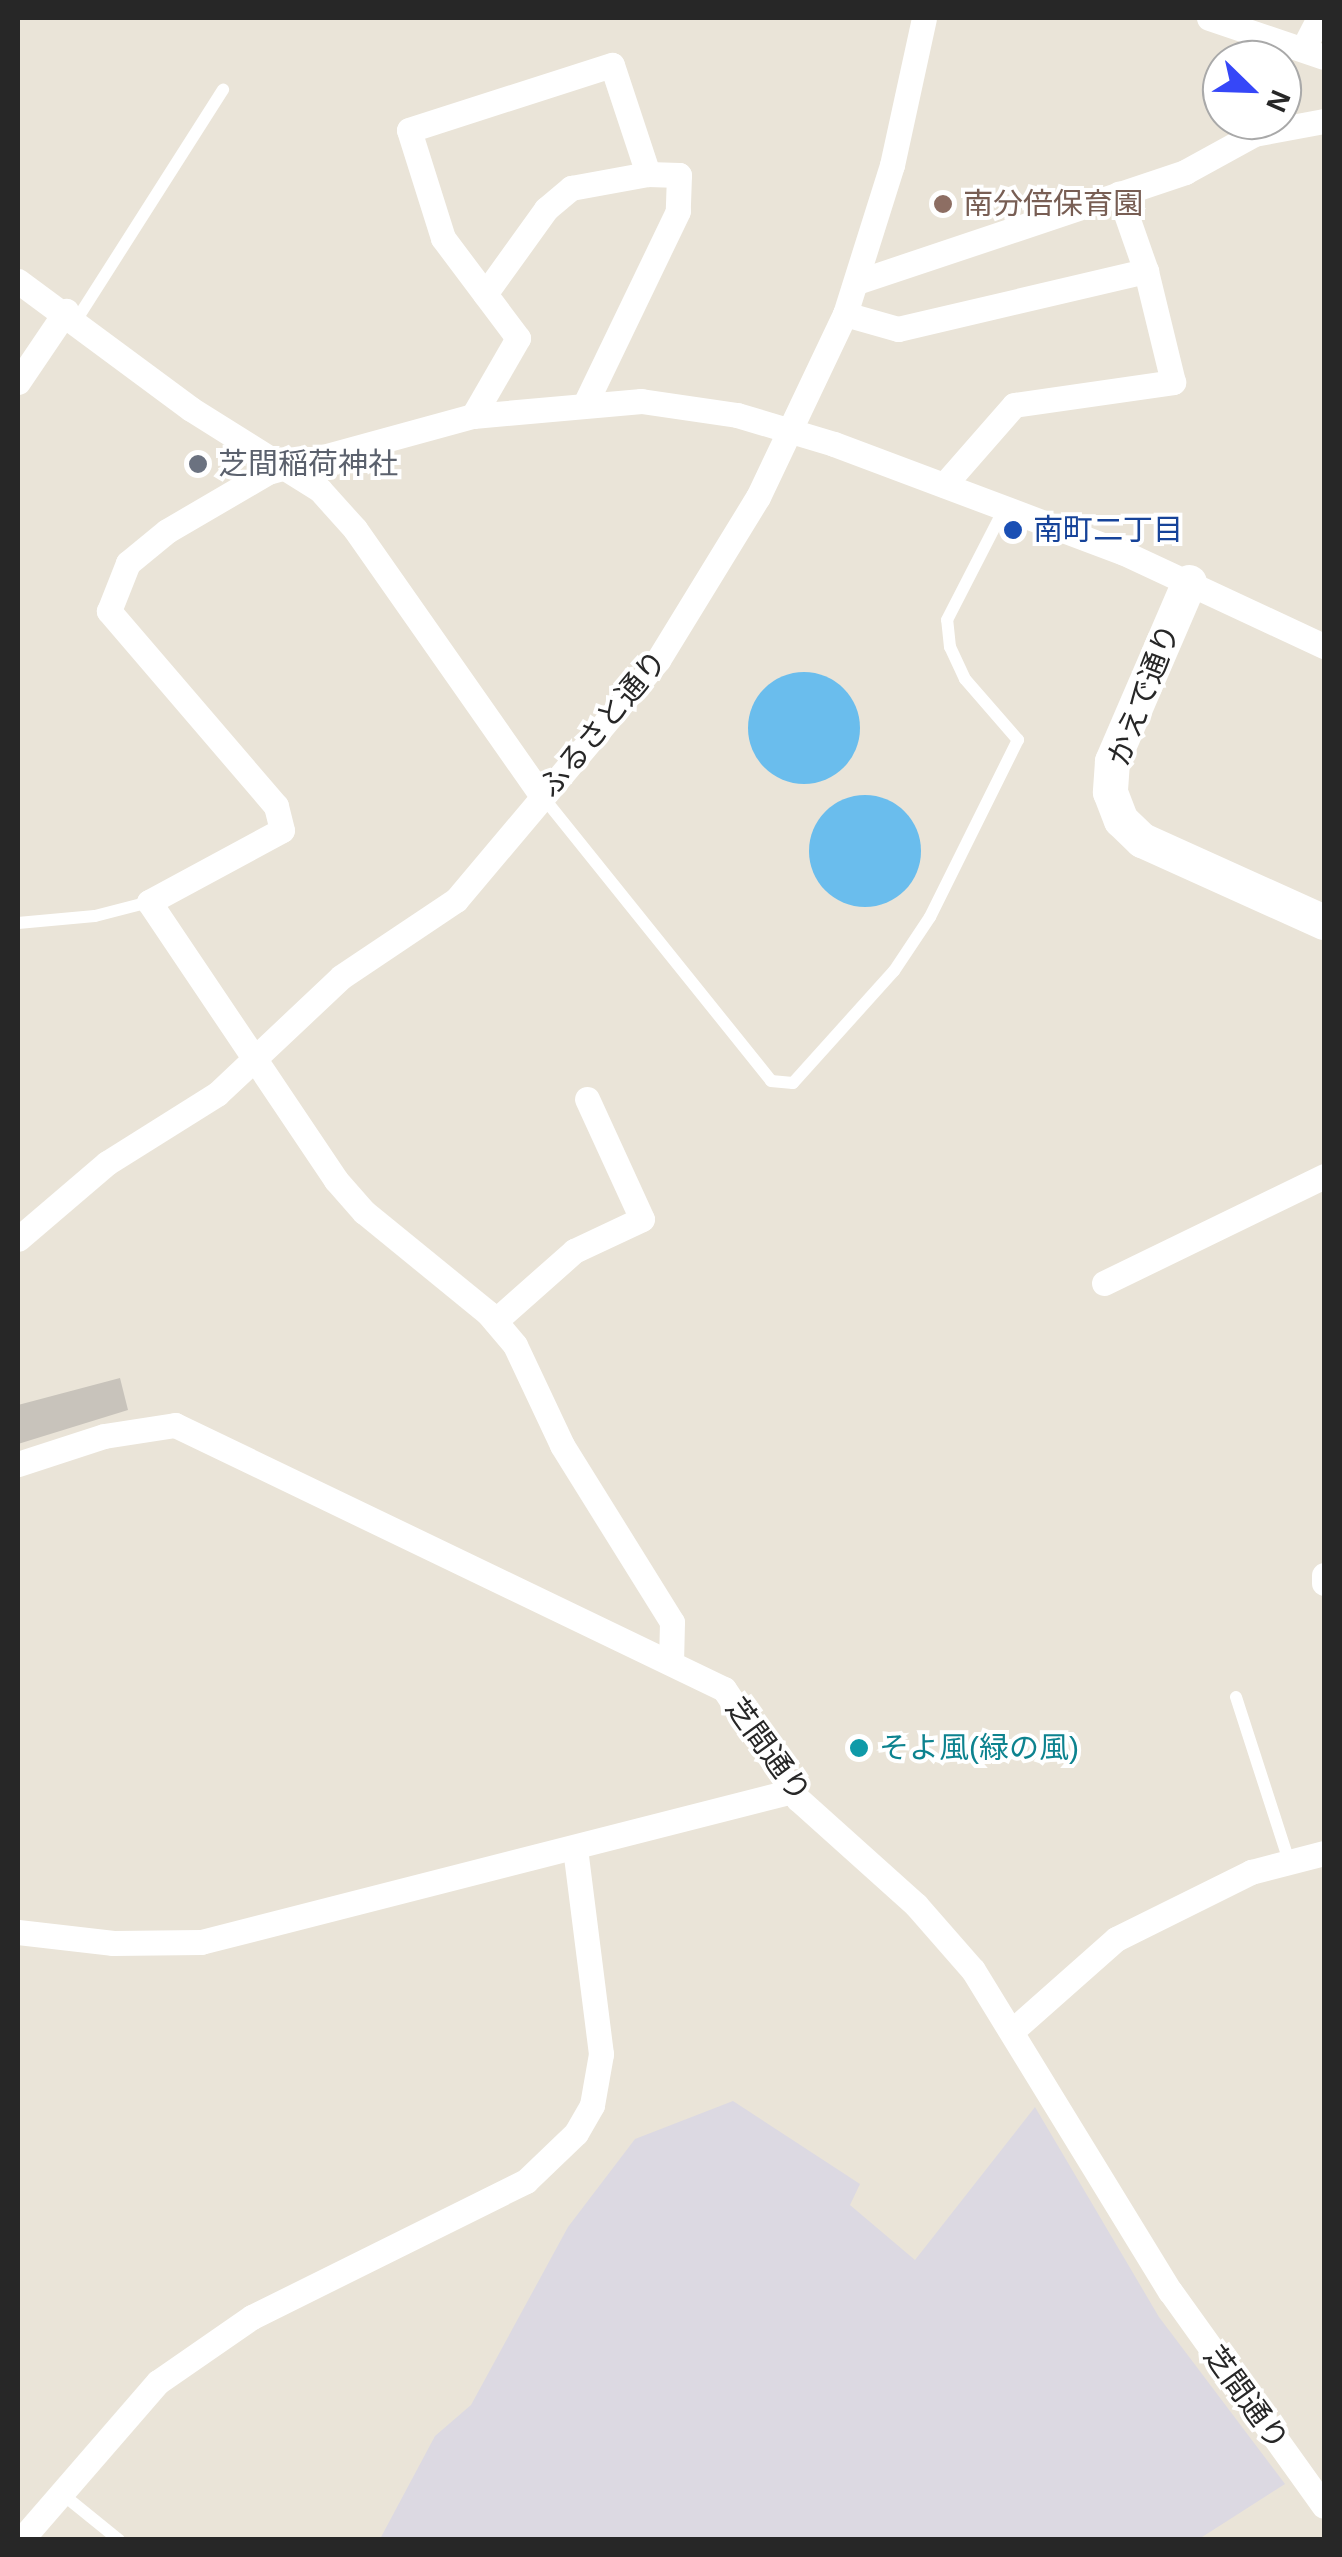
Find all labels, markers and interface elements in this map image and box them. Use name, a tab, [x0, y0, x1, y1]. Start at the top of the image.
north arrow	[1202, 40, 1302, 140]
text: N	[1260, 86, 1296, 116]
place label: 南分倍保育園	[963, 186, 1143, 222]
marker: 南分倍保育園	[932, 193, 954, 215]
place label: 芝間稲荷神社	[218, 446, 398, 482]
marker: 芝間稲荷神社	[187, 453, 209, 475]
place label: 南町二丁目	[1033, 512, 1183, 548]
marker: 南町二丁目	[1002, 519, 1024, 541]
street label: かえで通り	[1100, 619, 1188, 771]
street label: ふるさと通り	[531, 643, 675, 805]
street label: 芝間通り	[718, 1691, 818, 1809]
place label: そよ風(緑の風)	[879, 1730, 1079, 1766]
marker: そよ風(緑の風)	[848, 1737, 870, 1759]
street label: 芝間通り	[1196, 2339, 1296, 2457]

